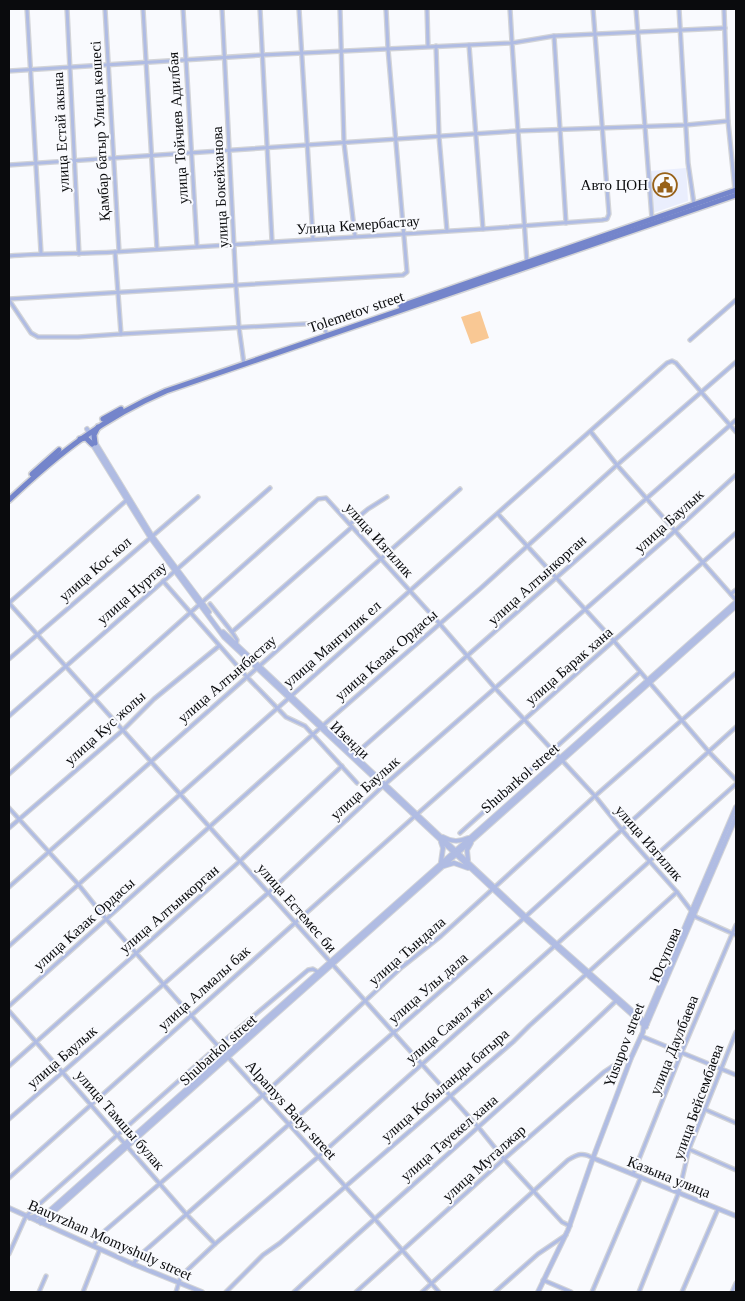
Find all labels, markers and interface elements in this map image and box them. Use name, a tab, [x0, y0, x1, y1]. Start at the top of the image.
street label: Қамбар батыр Улица көшесі	[87, 40, 113, 222]
street label: улица Тойчиев Адилбая	[165, 51, 191, 205]
street label: улица Естай акына	[50, 71, 72, 193]
street label: улица Бокейханова	[209, 126, 231, 248]
public building icon: Авто ЦОН	[652, 172, 678, 198]
place label: Авто ЦОН	[581, 177, 648, 193]
street label: Улица Кемербастау	[296, 213, 421, 237]
street label: Tolemetov street	[306, 288, 407, 336]
street label: улица Баулык	[631, 485, 707, 556]
street label: улица Изгилик	[341, 500, 417, 581]
street label: улица Алтынкорган	[485, 532, 589, 628]
street label: улица Кос кол	[56, 533, 134, 604]
street label: улица Нуртау	[94, 558, 170, 627]
street label: улица Мангилик ел	[280, 597, 384, 691]
street label: улица Казак Ордасы	[332, 606, 440, 704]
street label: улица Барак хана	[522, 624, 616, 708]
street label: улица Алтынбастау	[175, 632, 280, 726]
street label: улица Кус жолы	[62, 688, 148, 768]
street label: Изенди	[327, 718, 373, 762]
street label: Shubarkol street	[478, 739, 563, 816]
street label: улица Баулык	[327, 752, 403, 823]
street label: улица Изгилик	[612, 802, 687, 884]
street label: улица Естемес би	[254, 860, 340, 956]
street label: улица Алтынкорган	[116, 862, 222, 956]
street label: улица Казак Ордасы	[30, 875, 138, 973]
street label: улица Тындала	[366, 913, 449, 988]
street label: Юсупова	[646, 925, 684, 985]
street label: улица Алмалы бак	[155, 942, 254, 1033]
street label: улица Улы дала	[385, 949, 471, 1027]
street label: улица Самал жел	[403, 983, 496, 1067]
street label: улица Даулбаева	[647, 993, 701, 1097]
street label: Yusupov street	[601, 1000, 648, 1089]
street label: Shubarkol street	[176, 1011, 260, 1089]
street label: улица Баулык	[24, 1022, 101, 1092]
street label: улица Кобыланды батыра	[378, 1025, 512, 1145]
street label: улица Бейсембаева	[670, 1042, 726, 1162]
street label: Alpamys Batyr street	[242, 1057, 340, 1163]
street label: улица Тамшы булак	[72, 1067, 168, 1173]
street label: улица Тауекел хана	[397, 1091, 501, 1184]
street label: улица Мугалжар	[439, 1122, 529, 1204]
street label: Казына улица	[625, 1153, 713, 1201]
street label: Bauyrzhan Momyshuly street	[26, 1197, 195, 1284]

